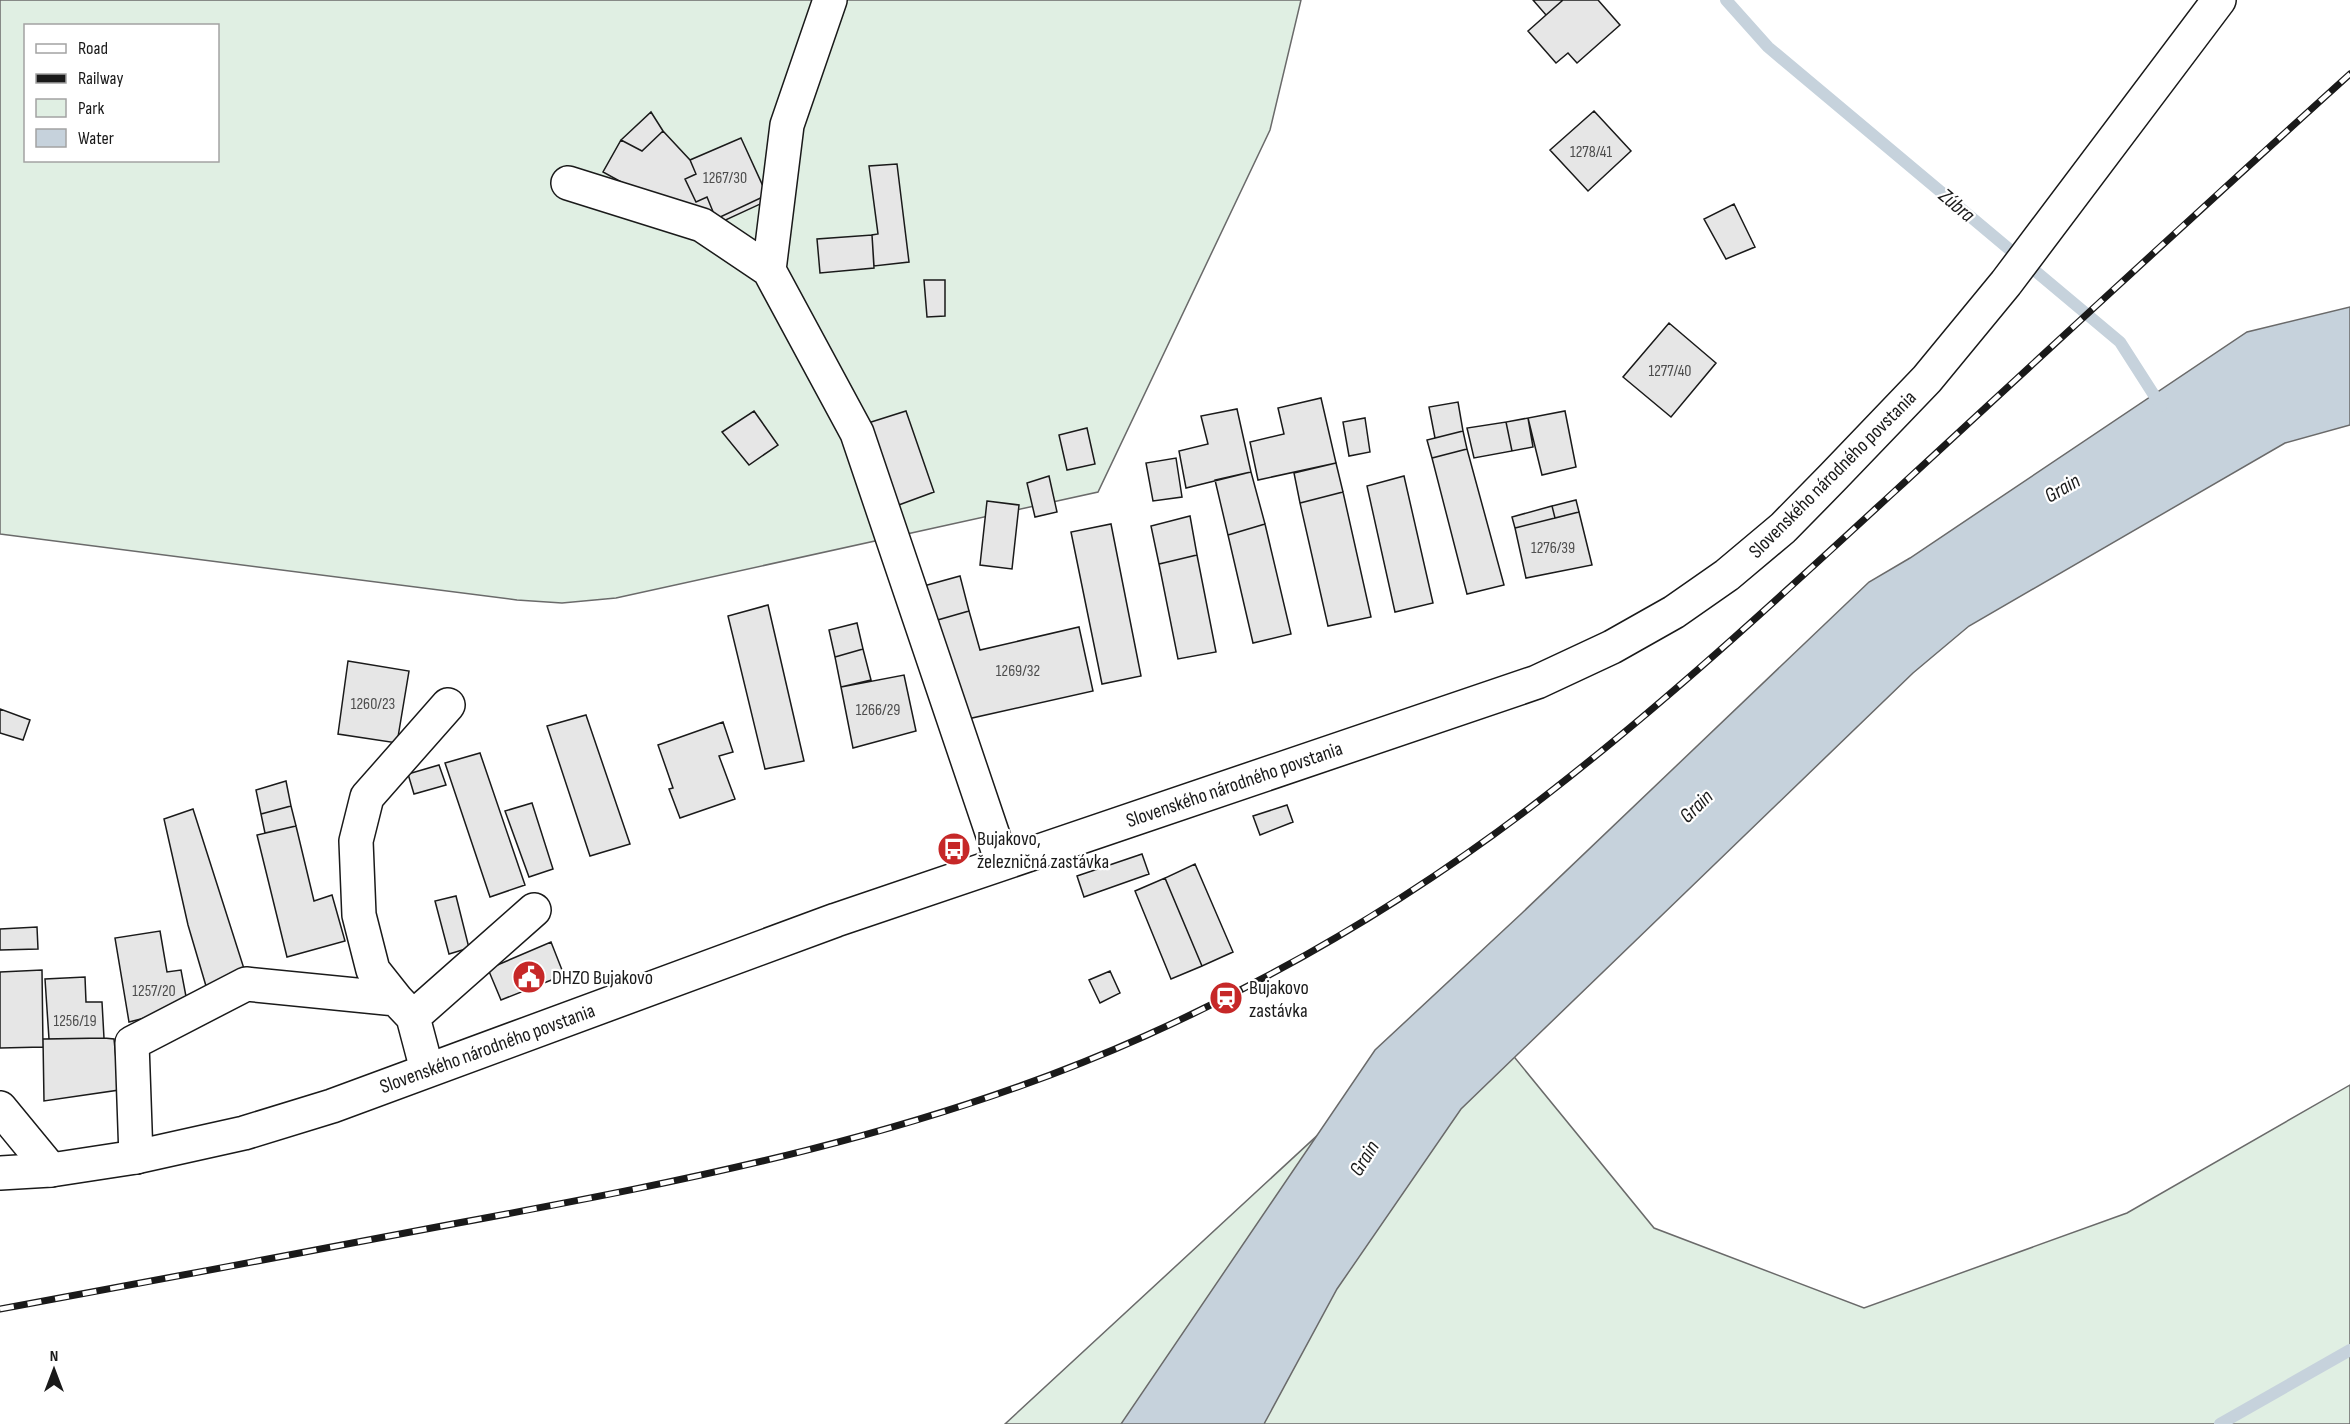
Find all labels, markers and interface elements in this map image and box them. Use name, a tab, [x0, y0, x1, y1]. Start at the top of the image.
legend	[24, 24, 219, 162]
text: Road	[78, 38, 108, 59]
text: Railway	[78, 68, 123, 89]
text: Park	[78, 98, 104, 119]
text: Water	[78, 128, 114, 149]
house number: 1278/41	[1570, 143, 1612, 162]
house number: 1267/30	[703, 169, 747, 188]
water label: Zúbra	[1933, 182, 1980, 228]
house number: 1277/40	[1648, 362, 1692, 381]
street label: Slovenského národného povstania	[1744, 386, 1922, 564]
water label: Grain	[2040, 468, 2085, 509]
house number: 1276/39	[1531, 539, 1575, 558]
house number: 1269/32	[996, 662, 1040, 681]
house number: 1260/23	[351, 695, 395, 714]
house number: 1266/29	[856, 701, 900, 720]
street label: Slovenského národného povstania	[1123, 737, 1346, 833]
water label: Grain	[1674, 784, 1718, 828]
place label: Bujakovo, železničná zastávka	[977, 827, 1109, 874]
bus stop icon: Bujakovo, železničná zastávka	[936, 831, 972, 867]
public building icon: DHZO Bujakovo	[511, 959, 547, 995]
place label: DHZO Bujakovo	[552, 966, 653, 990]
place label: Bujakovo zastávka	[1249, 976, 1309, 1023]
station icon: Bujakovo zastávka	[1208, 980, 1244, 1016]
house number: 1257/20	[132, 982, 176, 1001]
street label: Slovenského národného povstania	[377, 999, 598, 1099]
house number: 1256/19	[53, 1012, 97, 1031]
water label: Grain	[1344, 1136, 1385, 1181]
north arrow	[24, 1340, 84, 1400]
text: N	[50, 1347, 58, 1366]

